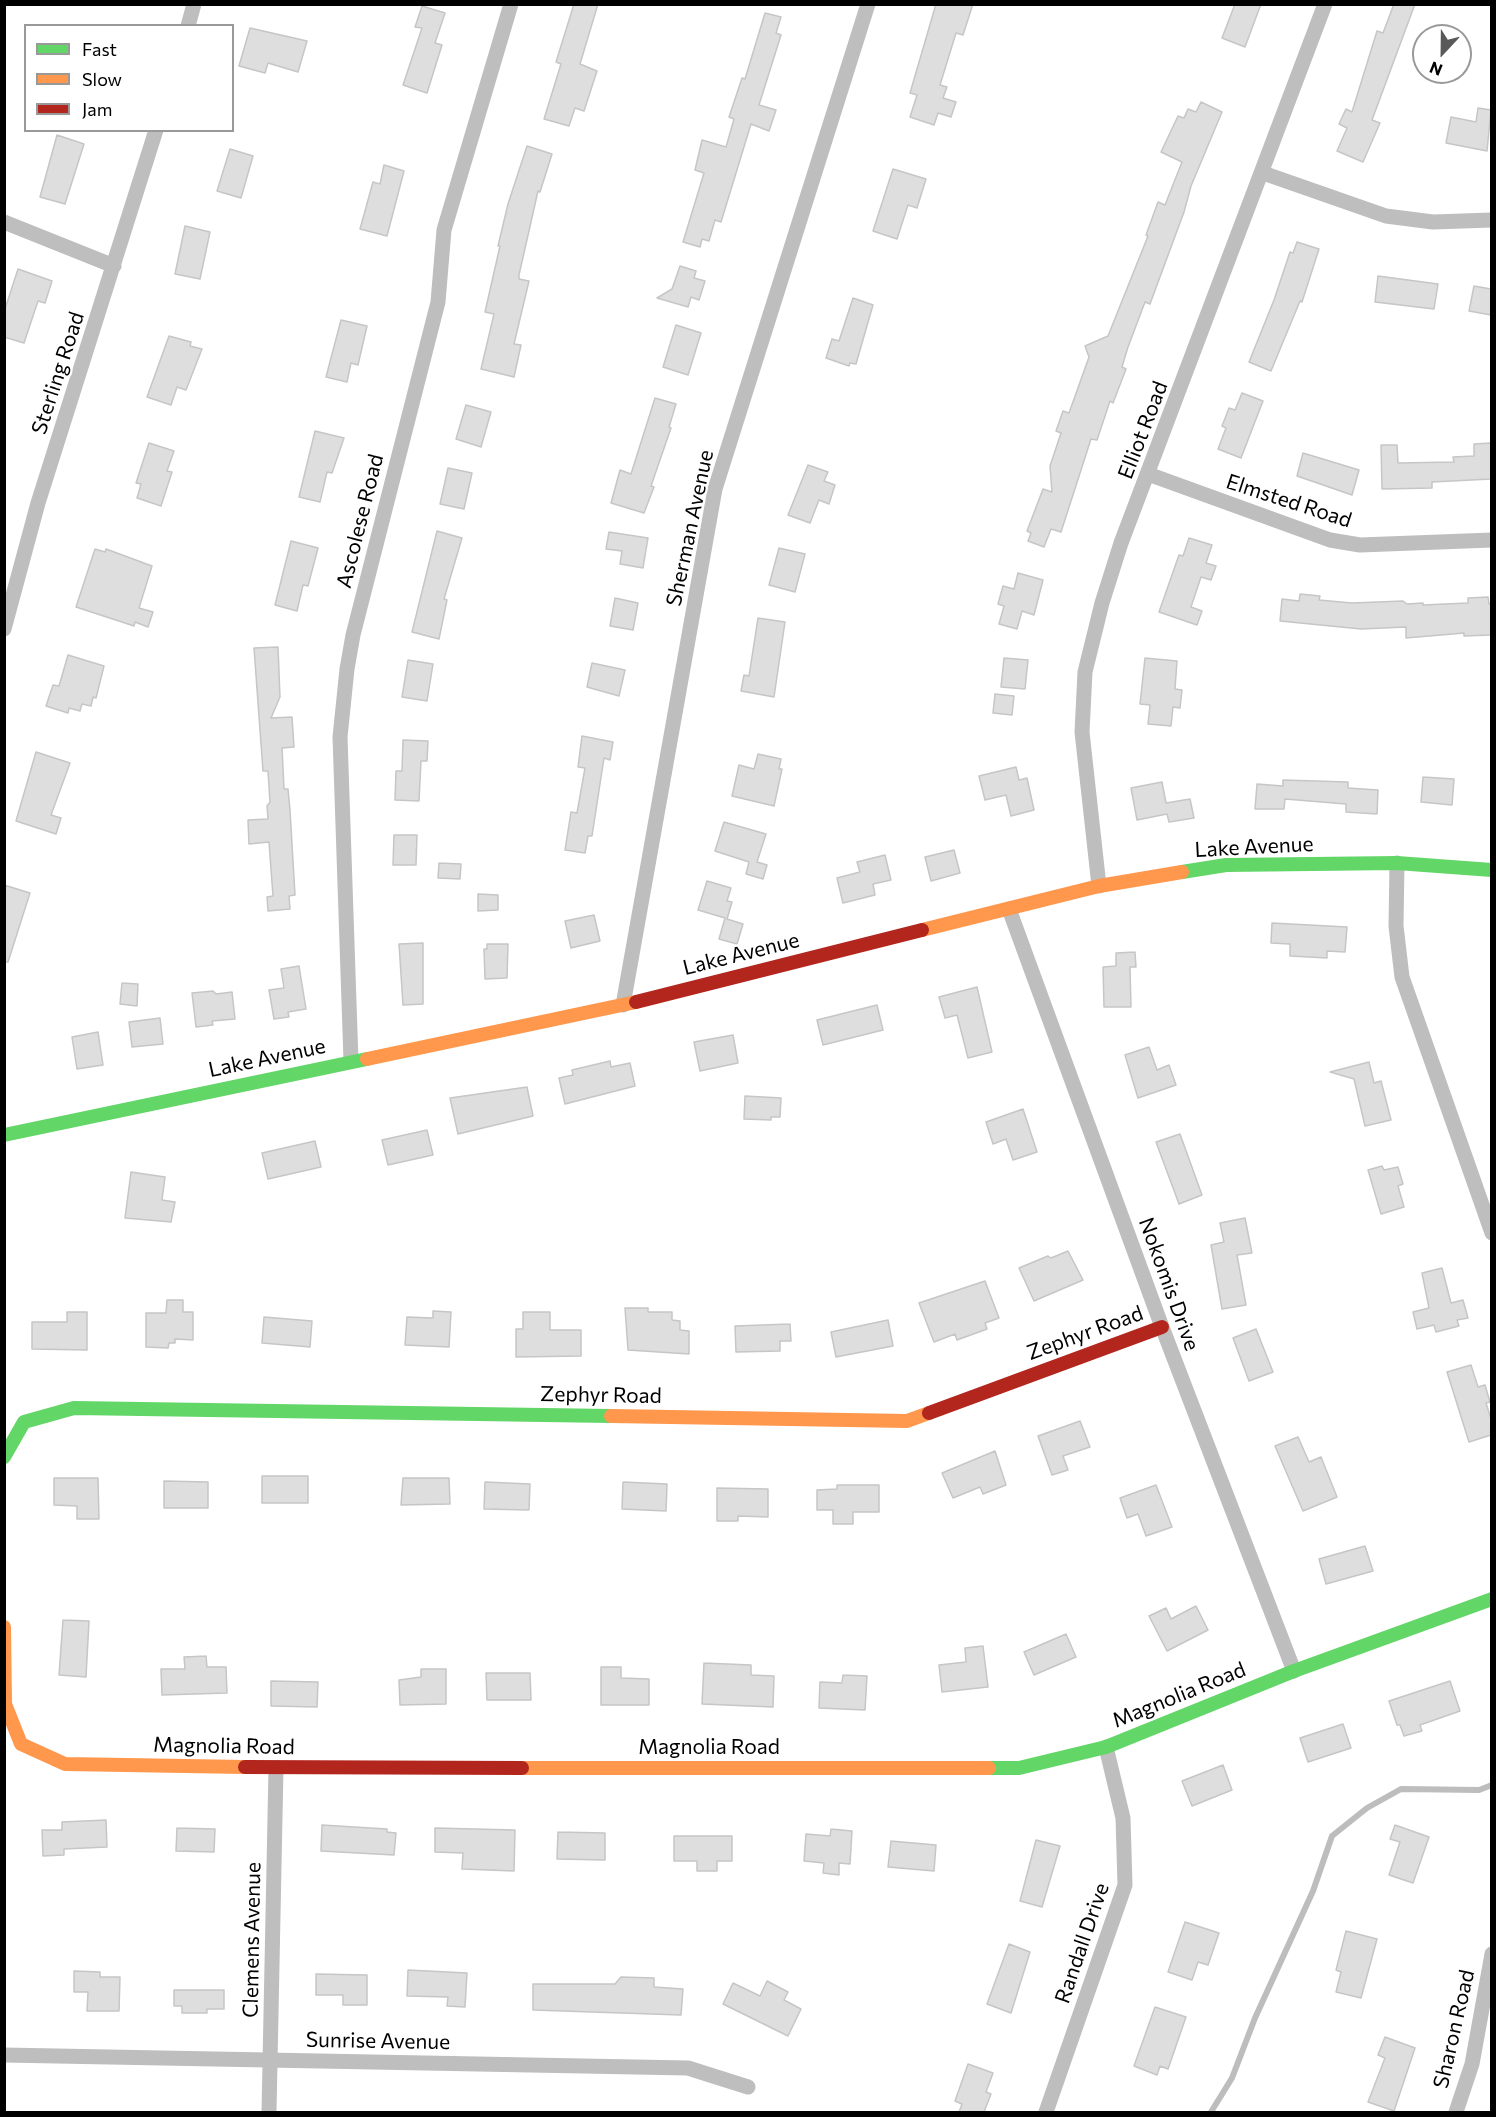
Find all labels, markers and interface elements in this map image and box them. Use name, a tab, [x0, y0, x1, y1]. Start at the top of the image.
legend	[24, 24, 234, 132]
north arrow	[1412, 24, 1472, 84]
text: Fast	[82, 38, 117, 60]
text: N	[1427, 58, 1445, 80]
text: Slow	[82, 68, 122, 90]
text: Jam	[82, 98, 112, 120]
street label: Sterling Road	[26, 309, 90, 437]
street label: Elliot Road	[1113, 378, 1173, 482]
street label: Sherman Avenue	[661, 448, 719, 608]
street label: Ascolese Road	[331, 451, 389, 591]
street label: Elmsted Road	[1223, 469, 1355, 533]
street label: Lake Avenue	[1194, 831, 1314, 863]
street label: Lake Avenue	[680, 927, 802, 981]
street label: Lake Avenue	[206, 1033, 328, 1083]
street label: Nokomis Drive	[1133, 1214, 1205, 1354]
street label: Zephyr Road	[1024, 1300, 1146, 1366]
street label: Zephyr Road	[540, 1381, 662, 1409]
street label: Magnolia Road	[1109, 1657, 1249, 1733]
street label: Magnolia Road	[153, 1732, 295, 1760]
street label: Magnolia Road	[638, 1734, 780, 1760]
street label: Clemens Avenue	[238, 1862, 266, 2018]
street label: Randall Drive	[1050, 1880, 1114, 2006]
street label: Sharon Road	[1428, 1967, 1480, 2091]
street label: Sunrise Avenue	[306, 2027, 450, 2055]

